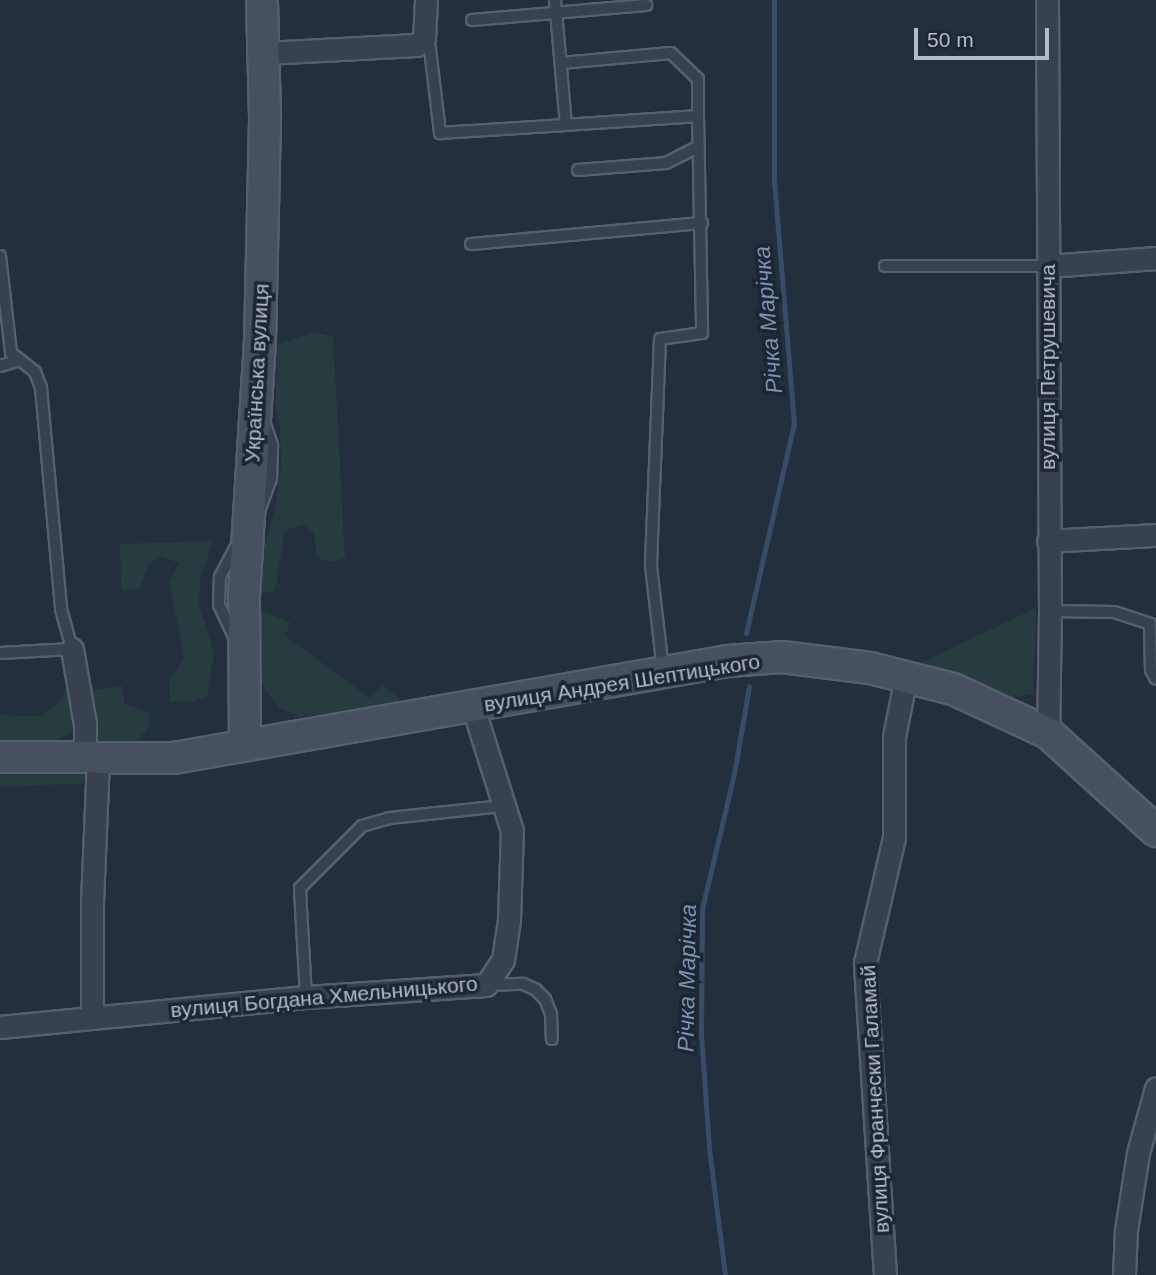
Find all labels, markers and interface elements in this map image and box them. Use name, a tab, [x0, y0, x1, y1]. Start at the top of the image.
scale bar	[918, 14, 1053, 58]
text: 50 m	[927, 28, 974, 51]
water label: Річка Марічка	[748, 245, 788, 395]
street label: вулиця Петрушевича	[1035, 264, 1061, 470]
street label: Українська вулиця	[240, 283, 274, 463]
street label: вулиця Андрея Шептицького	[482, 649, 762, 717]
water label: Річка Марічка	[672, 904, 702, 1052]
street label: вулиця Франчески Галамай	[855, 964, 895, 1234]
street label: вулиця Богдана Хмельницького	[169, 971, 479, 1023]

